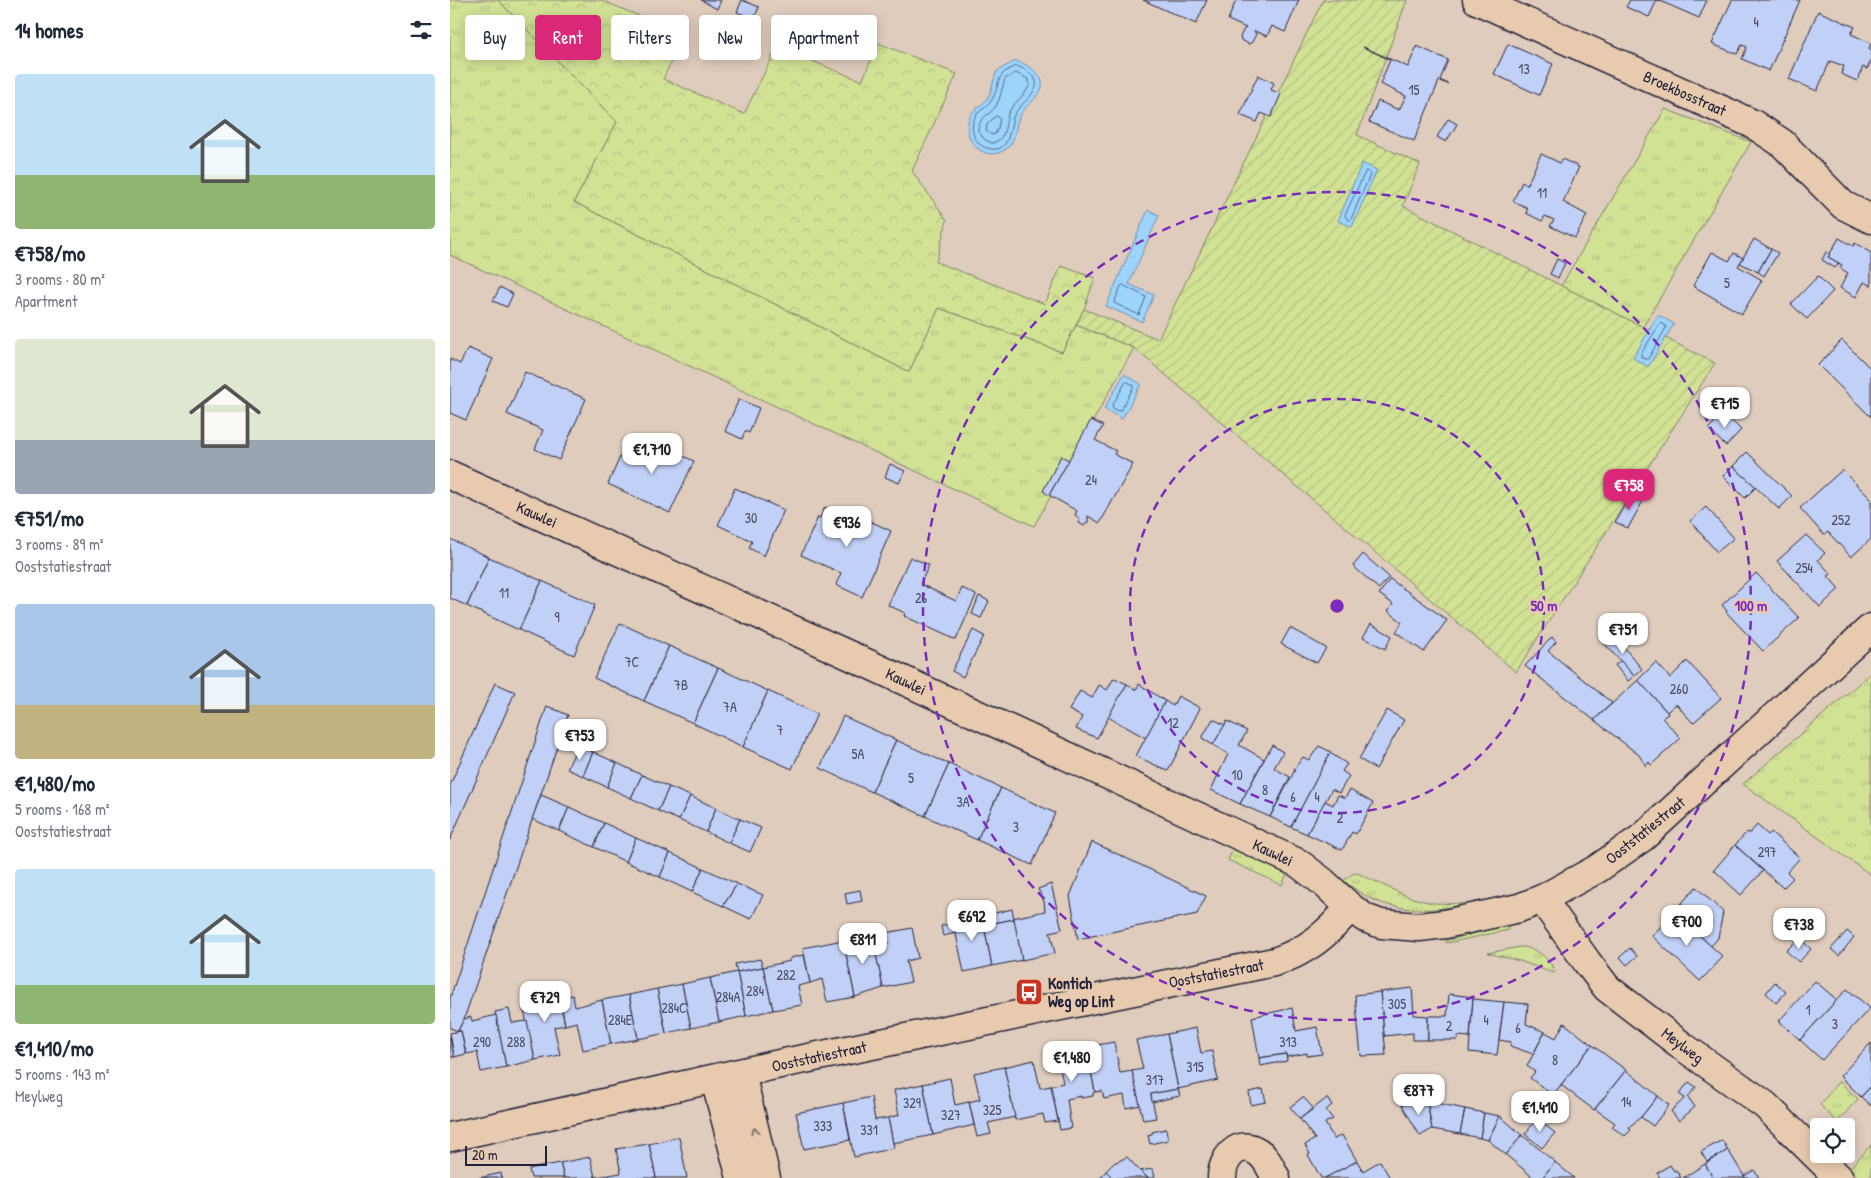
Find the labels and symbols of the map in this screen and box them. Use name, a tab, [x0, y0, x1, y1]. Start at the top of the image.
house number: 4	[1753, 12, 1759, 31]
house number: 13	[1518, 59, 1530, 78]
street label: Broekbosstraat	[1640, 65, 1730, 121]
house number: 15	[1408, 80, 1420, 99]
house number: 11	[1537, 183, 1547, 202]
house number: 5	[1724, 273, 1730, 292]
pin: €715	[1695, 386, 1755, 429]
pin: €1,710	[611, 432, 693, 475]
pin: €758	[1599, 468, 1659, 511]
house number: 24	[1085, 470, 1097, 489]
street label: Kauwlei	[513, 495, 561, 533]
pin: €936	[817, 506, 877, 548]
house number: 30	[745, 508, 757, 527]
house number: 252	[1831, 510, 1851, 529]
house number: 254	[1795, 558, 1813, 577]
house number: 11	[499, 583, 509, 602]
house number: 26	[915, 588, 927, 607]
text: 50 m	[1531, 595, 1557, 616]
text: 100 m	[1735, 595, 1767, 616]
centre of rings	[1328, 597, 1346, 615]
house number: 9	[554, 607, 560, 626]
pin: €751	[1593, 612, 1653, 655]
house number: 7C	[625, 652, 640, 671]
street label: Kauwlei	[882, 662, 930, 700]
house number: 7B	[674, 675, 688, 694]
house number: 260	[1670, 679, 1688, 698]
house number: 7A	[723, 697, 737, 716]
house number: 12	[1167, 713, 1179, 732]
pin: €753	[550, 718, 610, 761]
house number: 7	[777, 720, 784, 739]
house number: 5A	[852, 744, 865, 763]
house number: 10	[1231, 765, 1243, 784]
house number: 5	[908, 768, 914, 787]
house number: 8	[1262, 780, 1268, 799]
house number: 6	[1290, 787, 1296, 806]
house number: 4	[1314, 787, 1320, 806]
street label: Ooststatiestraat	[1601, 791, 1690, 869]
house number: 3A	[956, 792, 970, 811]
house number: 2	[1337, 808, 1344, 827]
house number: 3	[1013, 817, 1019, 836]
street label: Kauwlei	[1249, 833, 1297, 871]
house number: 297	[1758, 842, 1776, 861]
pin: €692	[942, 900, 1002, 942]
pin: €700	[1657, 904, 1717, 947]
pin: €738	[1769, 908, 1829, 950]
pin: €811	[833, 922, 893, 965]
street label: Ooststatiestraat	[1167, 953, 1266, 993]
house number: 282	[776, 965, 796, 984]
place label: Kontich Weg op Lint	[1048, 972, 1115, 1013]
bus stop icon: Kontich Weg op Lint	[1014, 977, 1044, 1007]
pin: €729	[515, 980, 575, 1023]
house number: 284	[746, 981, 764, 1000]
house number: 284A	[716, 987, 741, 1006]
house number: 305	[1388, 994, 1406, 1013]
house number: 284C	[661, 998, 687, 1017]
house number: 1	[1805, 1000, 1811, 1019]
house number: 284E	[608, 1010, 632, 1029]
house number: 4	[1483, 1010, 1489, 1029]
house number: 3	[1832, 1014, 1838, 1033]
house number: 2	[1446, 1016, 1453, 1035]
house number: 6	[1515, 1018, 1521, 1037]
street label: Meylweg	[1657, 1022, 1709, 1068]
house number: 290	[473, 1032, 491, 1051]
house number: 288	[507, 1032, 525, 1051]
house number: 313	[1279, 1032, 1297, 1051]
street label: Ooststatiestraat	[770, 1035, 869, 1077]
pin: €1,480	[1031, 1040, 1113, 1083]
house number: 8	[1552, 1050, 1558, 1069]
house number: 315	[1186, 1057, 1204, 1076]
house number: 317	[1146, 1070, 1164, 1089]
pin: €877	[1389, 1074, 1449, 1116]
pin: €1,410	[1499, 1090, 1581, 1133]
house number: 14	[1621, 1092, 1631, 1111]
house number: 329	[903, 1093, 921, 1112]
house number: 325	[983, 1100, 1001, 1119]
house number: 327	[941, 1105, 961, 1124]
house number: 333	[814, 1116, 832, 1135]
house number: 331	[860, 1120, 878, 1139]
one-way arrow	[750, 1126, 761, 1135]
scale bar	[465, 1143, 548, 1166]

